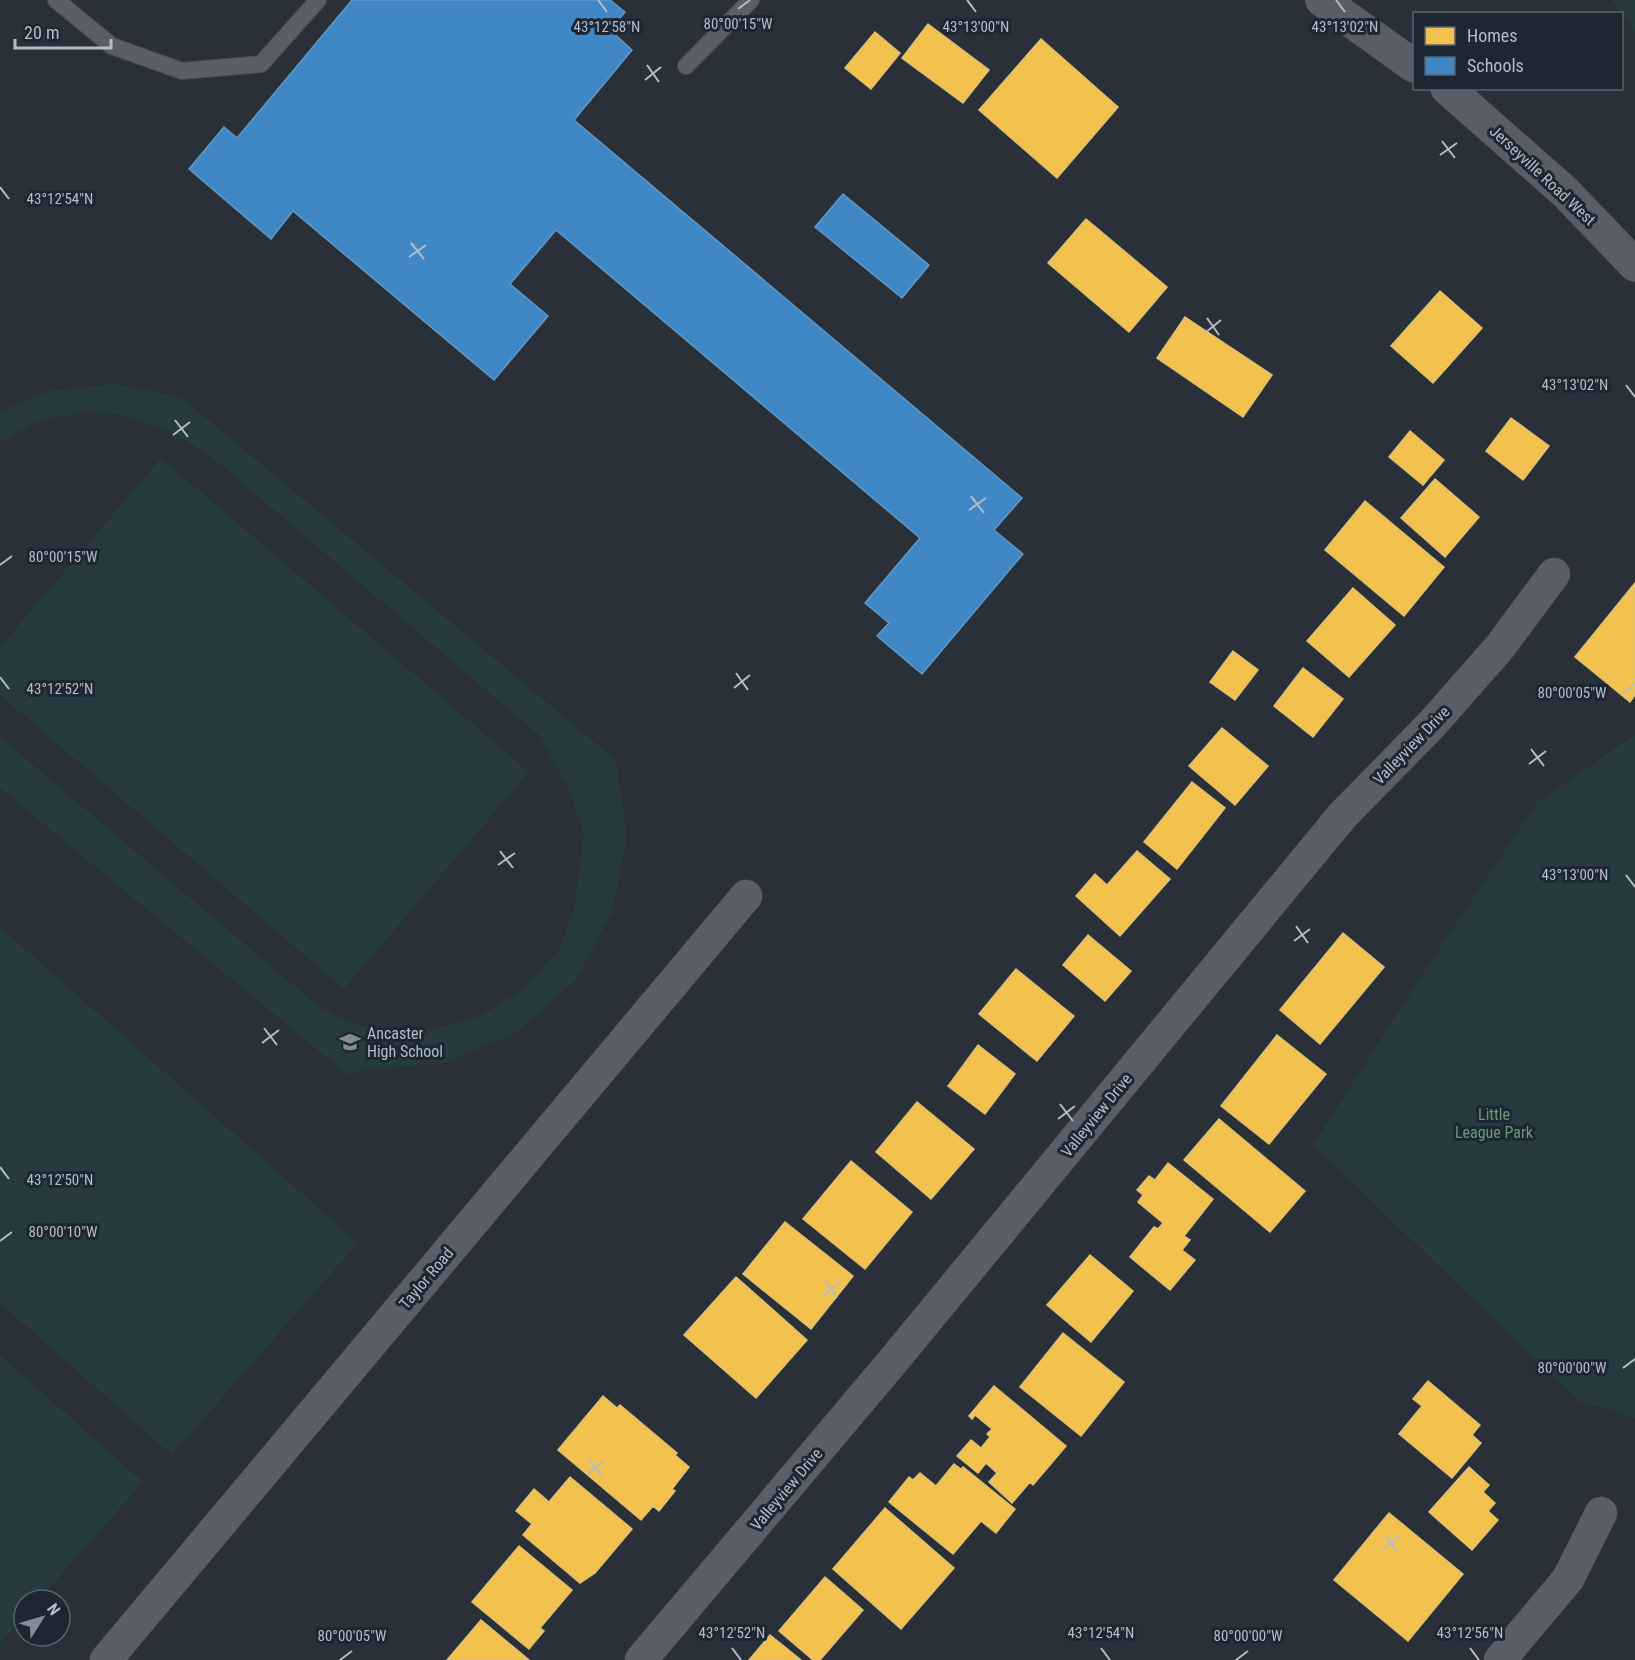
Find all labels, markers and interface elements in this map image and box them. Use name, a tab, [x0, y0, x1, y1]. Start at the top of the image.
scale bar	[15, 12, 111, 50]
legend	[1413, 12, 1623, 90]
text: 80°00'15"W	[704, 15, 773, 33]
text: 43°12'58"N	[574, 18, 640, 36]
text: 43°13'00"N	[943, 18, 1009, 36]
text: 43°13'02"N	[1312, 18, 1378, 36]
text: 20 m	[24, 22, 59, 43]
text: Homes	[1467, 25, 1517, 46]
text: Schools	[1467, 55, 1524, 76]
street label: Jerseyville Road West	[1486, 121, 1600, 229]
text: 43°12'54"N	[27, 190, 93, 208]
text: 43°13'02"N	[1542, 376, 1608, 394]
text: 80°00'15"W	[29, 548, 98, 566]
text: 43°12'52"N	[27, 680, 93, 698]
text: 80°00'05"W	[1538, 684, 1607, 702]
street label: Valleyview Drive	[1369, 702, 1454, 789]
text: 43°13'00"N	[1542, 866, 1608, 884]
place label: Ancaster High School	[367, 1024, 443, 1061]
school or university icon: Ancaster High School	[338, 1030, 362, 1054]
street label: Valleyview Drive	[1057, 1070, 1136, 1161]
park label: Little League Park	[1455, 1105, 1534, 1142]
text: 43°12'50"N	[27, 1171, 93, 1189]
text: 80°00'10"W	[29, 1223, 98, 1241]
street label: Taylor Road	[395, 1244, 457, 1313]
text: 80°00'00"W	[1538, 1359, 1607, 1377]
street label: Valleyview Drive	[746, 1444, 826, 1534]
north arrow	[12, 1588, 72, 1648]
text: N	[43, 1600, 64, 1619]
text: 43°12'52"N	[699, 1624, 765, 1642]
text: 43°12'54"N	[1068, 1624, 1134, 1642]
text: 43°12'56"N	[1437, 1624, 1503, 1642]
text: 80°00'05"W	[318, 1627, 387, 1645]
text: 80°00'00"W	[1214, 1627, 1283, 1645]

